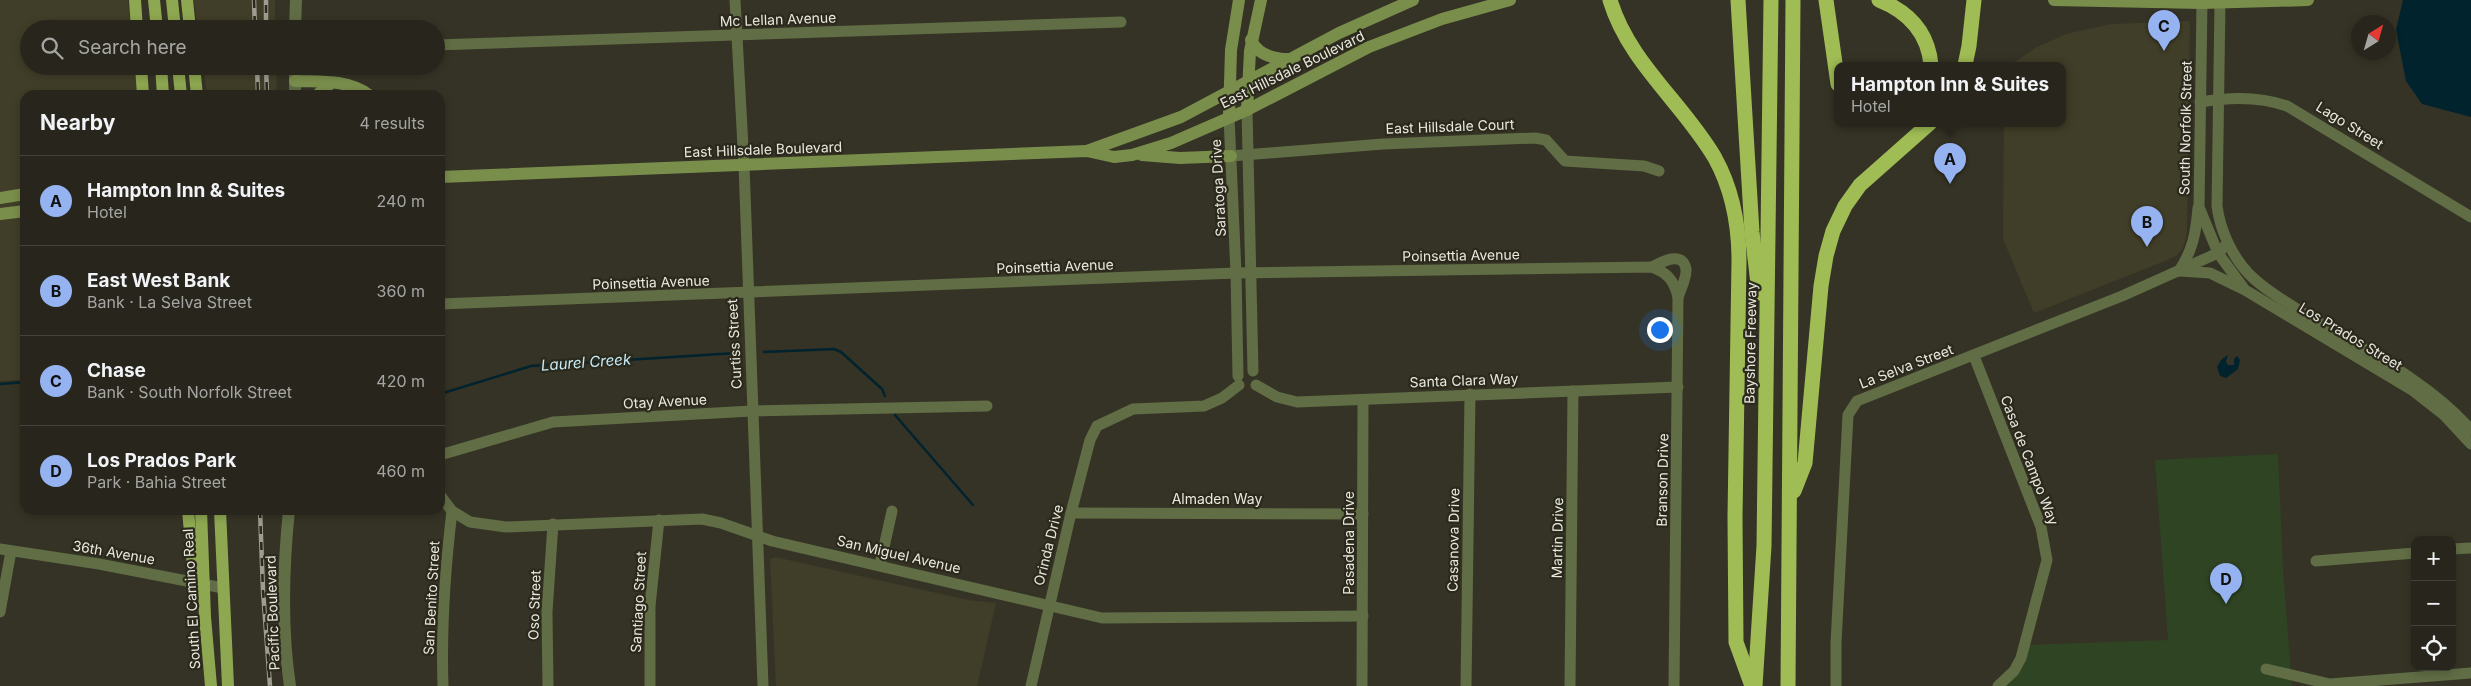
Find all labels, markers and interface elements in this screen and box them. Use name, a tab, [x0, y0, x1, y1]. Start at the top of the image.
street label: Mc Lellan Avenue	[719, 8, 837, 30]
pin: C	[2148, 10, 2180, 51]
north arrow	[2351, 15, 2396, 60]
search box	[20, 20, 445, 75]
street label: East Hillsdale Boulevard	[1217, 27, 1367, 111]
icon: search	[38, 34, 66, 62]
text: Search here	[78, 36, 187, 59]
street label: South Norfolk Street	[2175, 60, 2195, 195]
popup	[1834, 62, 2066, 127]
text: Hampton Inn & Suites	[1851, 73, 2049, 96]
text: Hotel	[1851, 96, 1891, 116]
street label: Lago Street	[2313, 98, 2387, 153]
text: Nearby	[40, 110, 115, 135]
text: 4 results	[360, 113, 425, 133]
street label: East Hillsdale Court	[1385, 115, 1515, 137]
street label: East Hillsdale Boulevard	[684, 138, 842, 160]
street label: Saratoga Drive	[1207, 139, 1229, 237]
pin: A	[1934, 143, 1966, 184]
text: Hampton Inn & Suites	[87, 179, 285, 202]
text: A	[50, 191, 62, 211]
text: 240 m	[377, 191, 425, 211]
text: Hotel	[87, 202, 127, 222]
pin: B	[2131, 206, 2163, 247]
street label: Poinsettia Avenue	[1402, 245, 1520, 265]
street label: Poinsettia Avenue	[996, 255, 1114, 277]
text: East West Bank	[87, 269, 230, 292]
street label: Poinsettia Avenue	[592, 271, 710, 293]
text: B	[51, 281, 61, 301]
text: 360 m	[377, 281, 425, 301]
street label: Bayshore Freeway	[1740, 282, 1760, 404]
text: Bank · La Selva Street	[87, 292, 252, 312]
street label: Curtiss Street	[723, 298, 745, 389]
street label: Los Prados Street	[2296, 298, 2406, 374]
your location	[1647, 317, 1673, 343]
street label: La Selva Street	[1857, 340, 1956, 392]
water label: Laurel Creek	[540, 349, 632, 375]
text: Chase	[87, 359, 146, 382]
street label: Santa Clara Way	[1409, 370, 1519, 390]
text: C	[50, 371, 62, 391]
text: 420 m	[376, 371, 425, 391]
text: Bank · South Norfolk Street	[87, 382, 292, 402]
street label: Otay Avenue	[623, 390, 707, 412]
street label: Casa de Campo Way	[1997, 393, 2063, 527]
street label: Branson Drive	[1653, 433, 1671, 527]
text: Los Prados Park	[87, 449, 236, 472]
text: D	[50, 461, 62, 481]
text: 460 m	[376, 461, 425, 481]
text: Park · Bahia Street	[87, 472, 226, 492]
street label: Casanova Drive	[1444, 488, 1462, 592]
street label: Almaden Way	[1172, 490, 1262, 507]
street label: Pasadena Drive	[1340, 491, 1357, 595]
street label: Martin Drive	[1548, 497, 1566, 579]
street label: Orinda Drive	[1030, 503, 1066, 587]
street label: South El Camino Real	[179, 528, 203, 670]
street label: San Miguel Avenue	[835, 531, 963, 577]
street label: 36th Avenue	[72, 536, 156, 568]
map controls	[2411, 536, 2456, 671]
button: +	[2411, 536, 2456, 581]
street label: San Benito Street	[420, 540, 443, 656]
street label: Santiago Street	[627, 551, 649, 653]
street label: Pacific Boulevard	[261, 555, 283, 671]
pin: D	[2210, 563, 2242, 604]
street label: Oso Street	[524, 569, 544, 640]
button: −	[2411, 581, 2456, 626]
button: locate	[2411, 626, 2456, 671]

